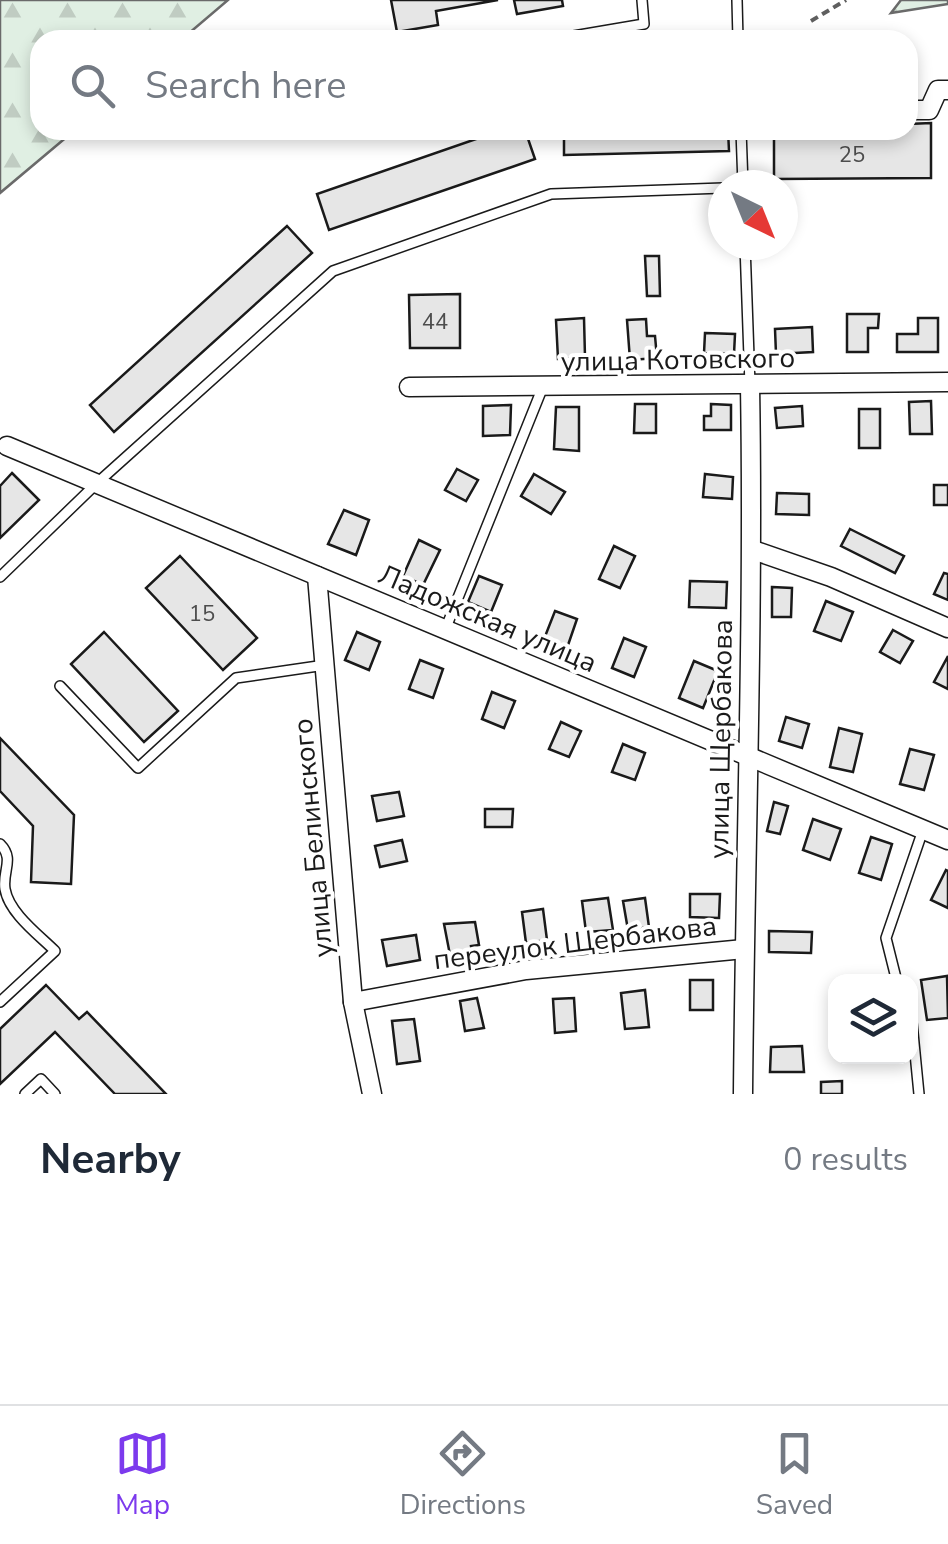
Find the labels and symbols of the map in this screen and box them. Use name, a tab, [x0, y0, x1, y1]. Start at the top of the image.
house number: 25	[839, 140, 865, 170]
north arrow	[708, 170, 798, 260]
house number: 44	[422, 307, 448, 337]
street label: улица Котовского	[561, 339, 795, 381]
street label: Ладожская улица	[373, 556, 603, 682]
house number: 15	[189, 599, 215, 629]
street label: улица Щербакова	[700, 619, 742, 859]
street label: улица Белинского	[284, 717, 342, 959]
street label: переулок Щербакова	[431, 907, 719, 979]

